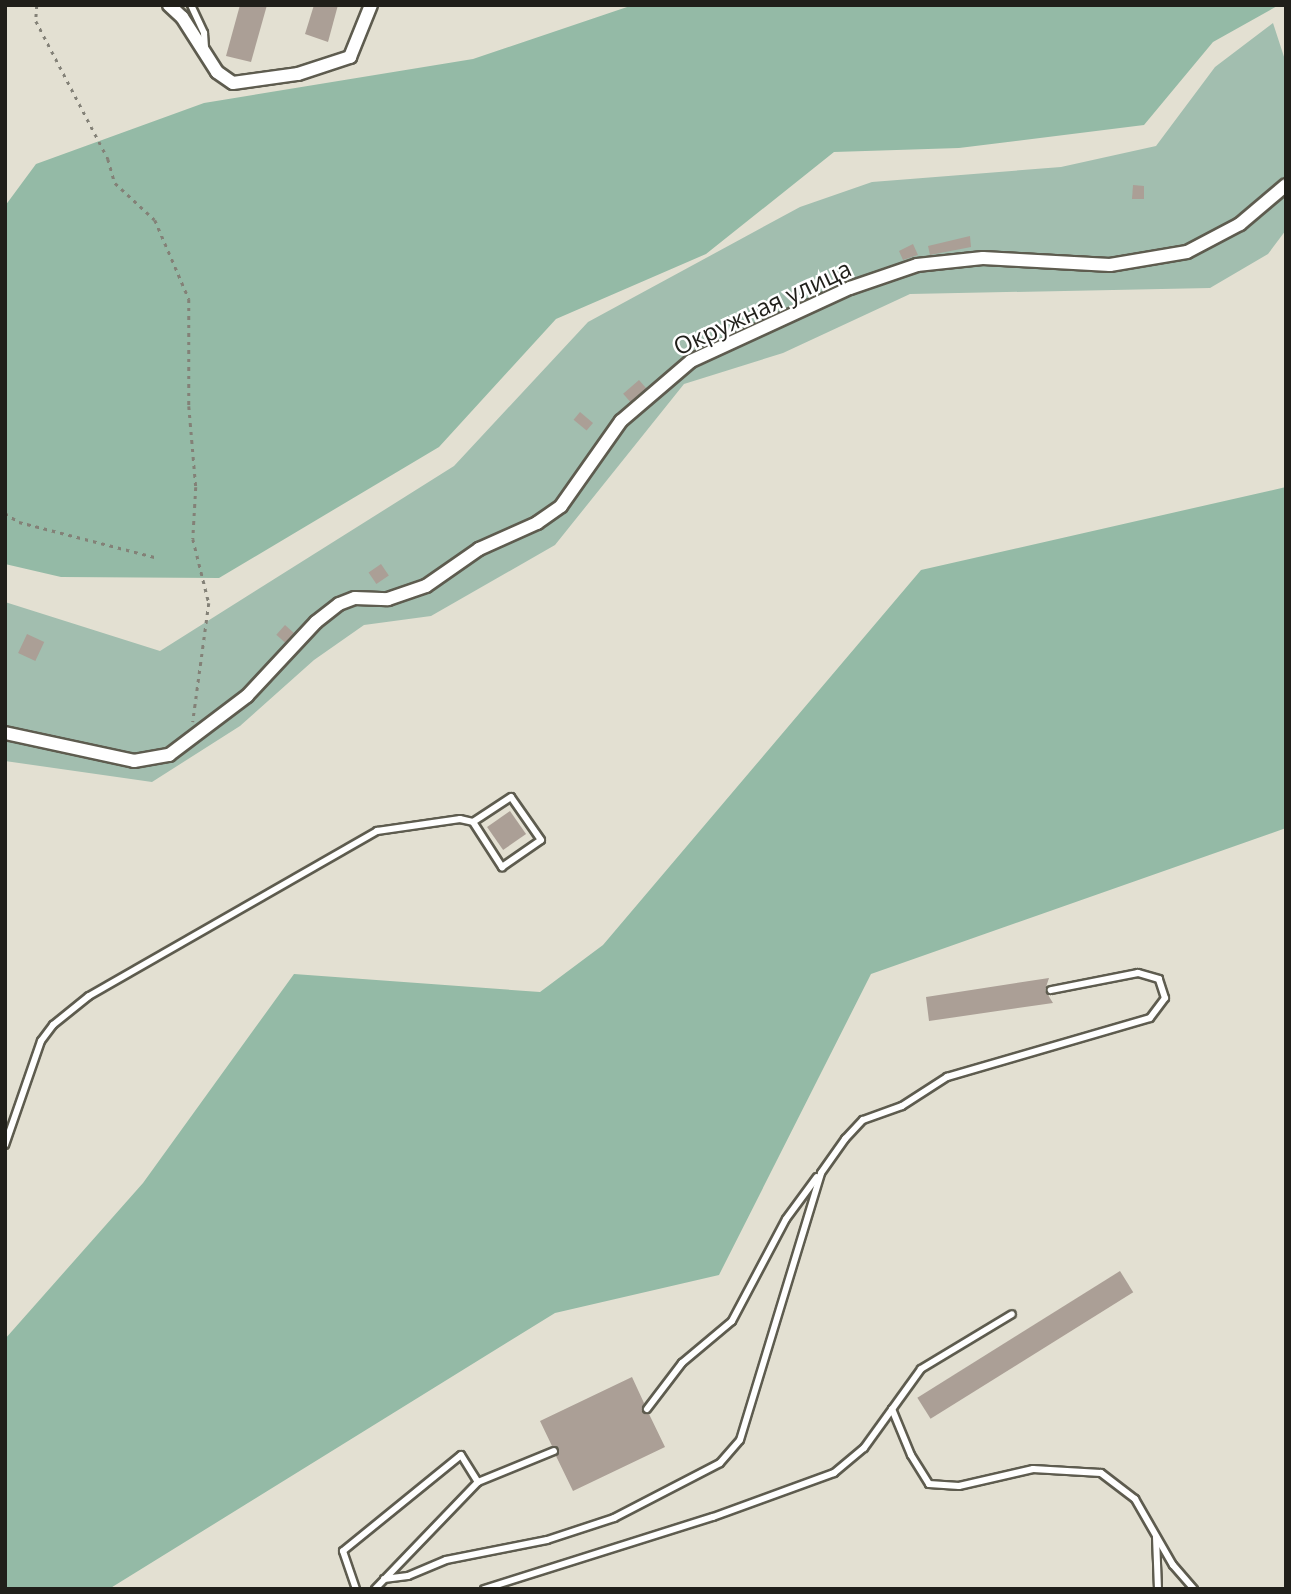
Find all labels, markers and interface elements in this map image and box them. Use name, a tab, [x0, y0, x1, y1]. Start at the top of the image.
street label: Окружная улица	[669, 253, 855, 361]

